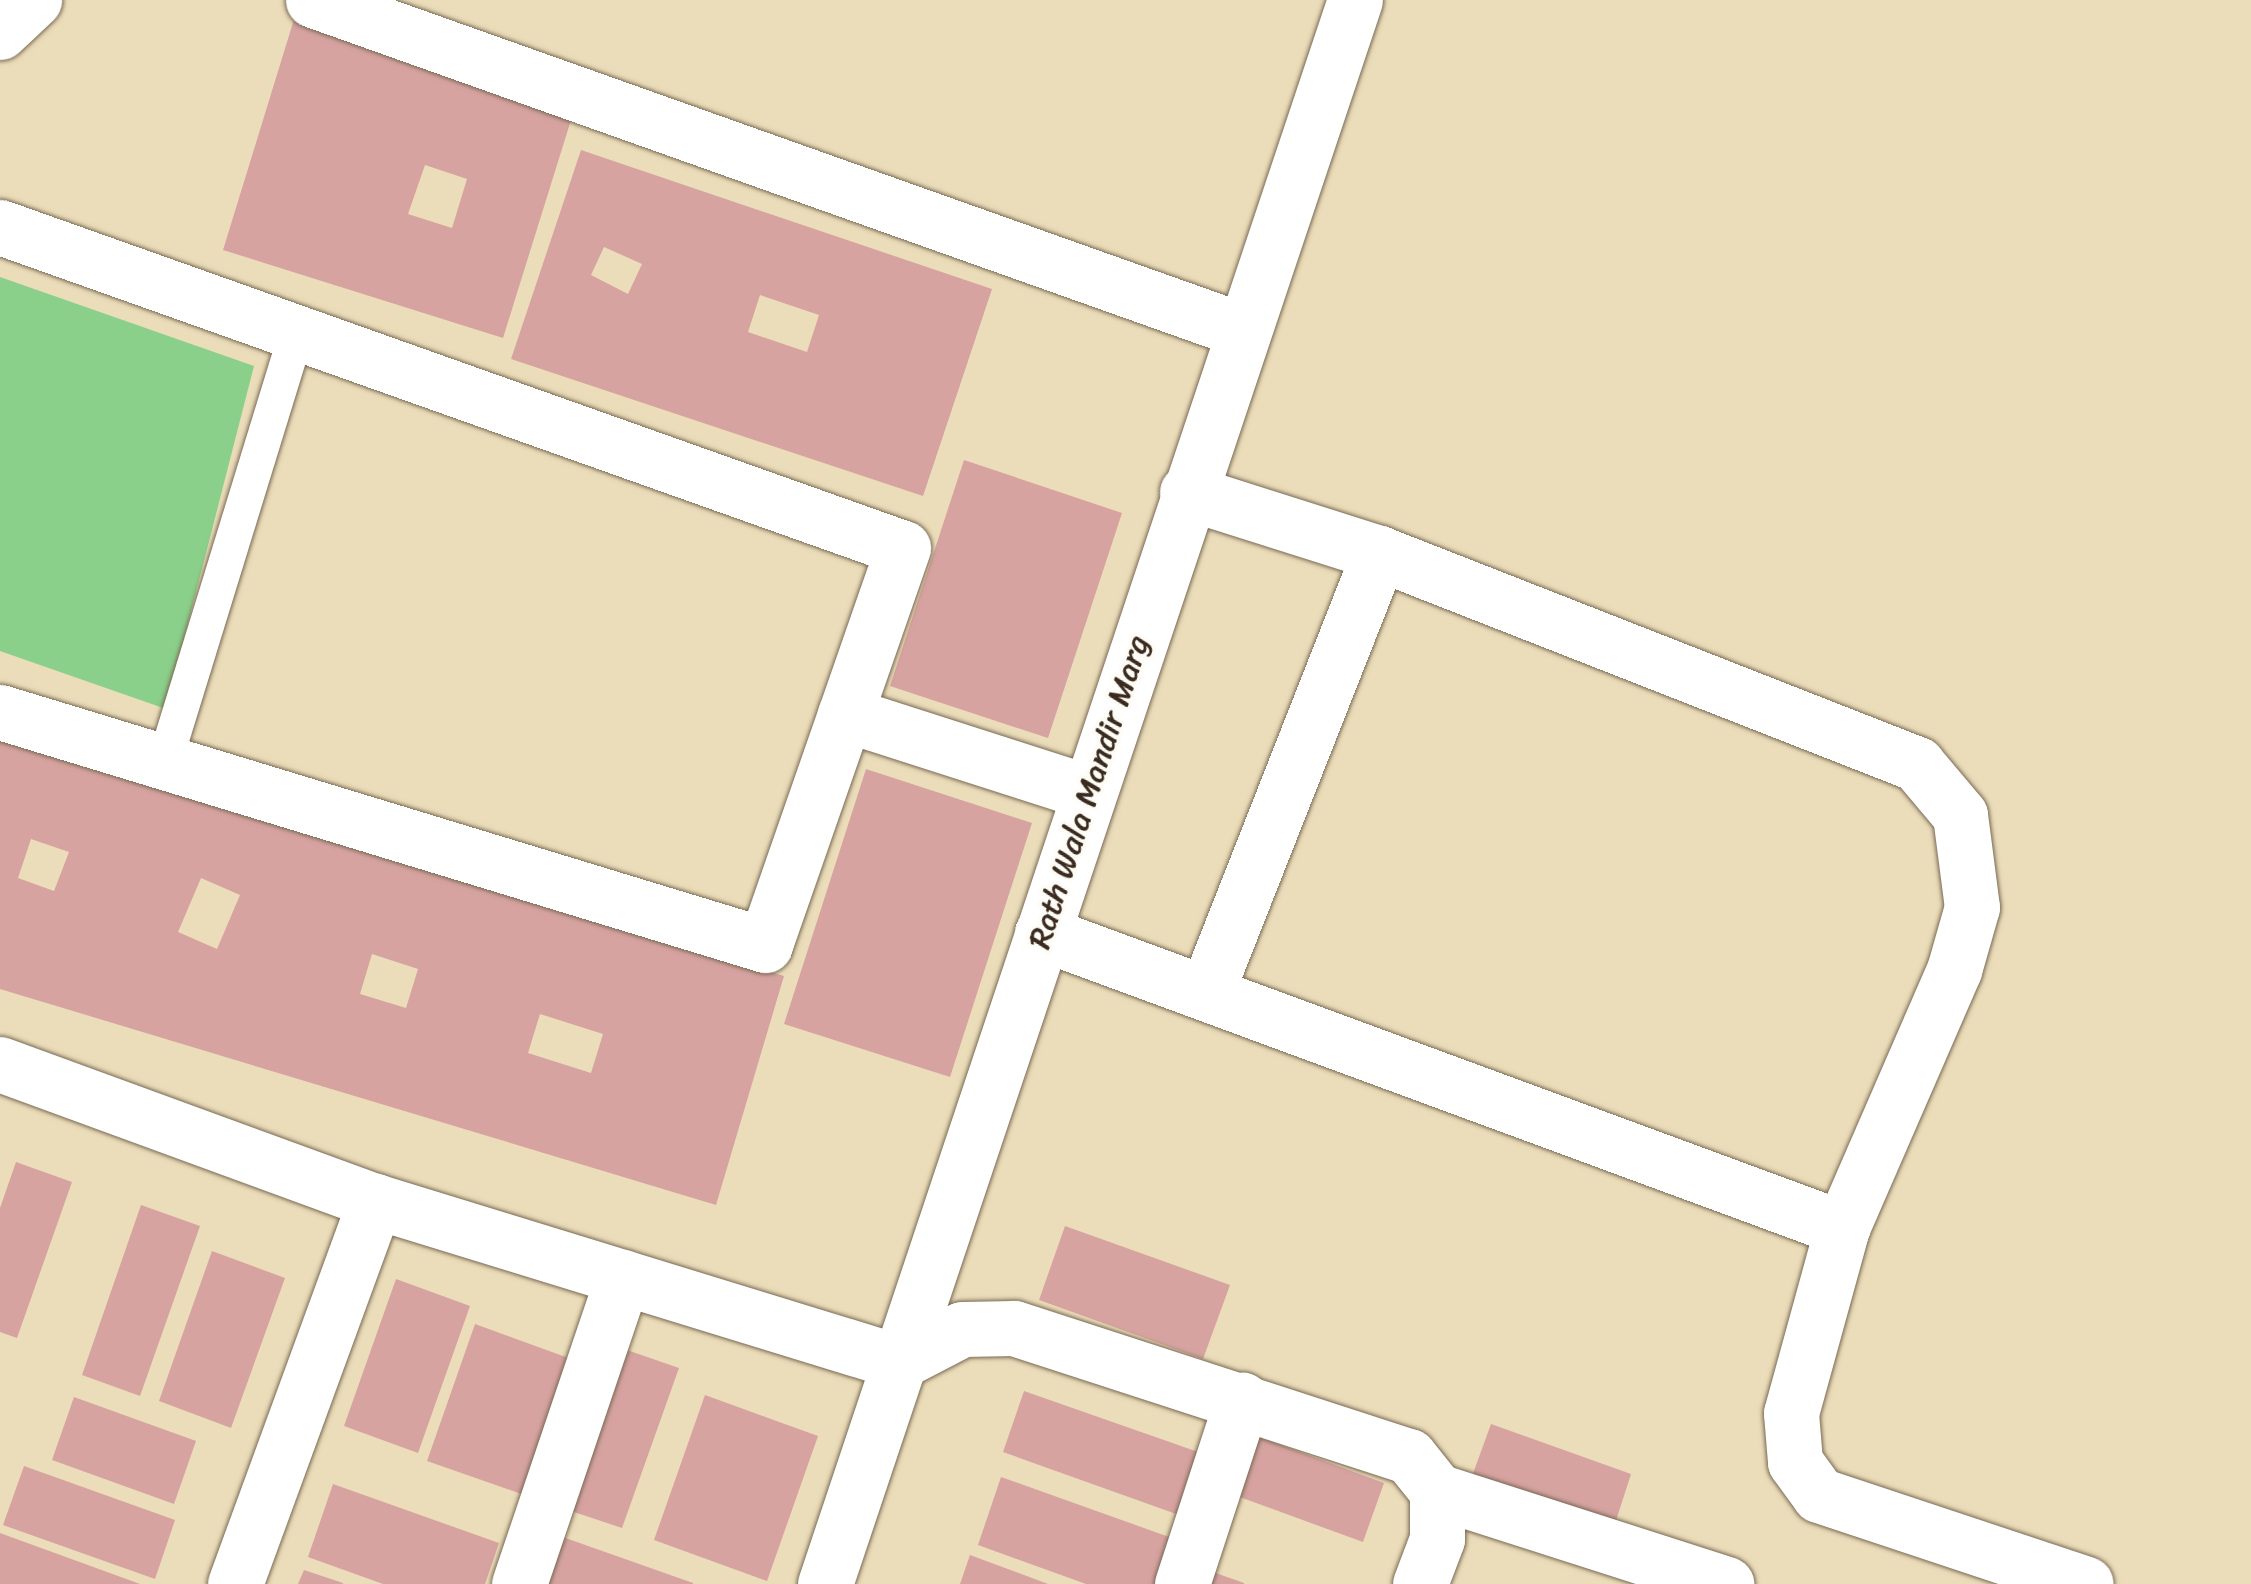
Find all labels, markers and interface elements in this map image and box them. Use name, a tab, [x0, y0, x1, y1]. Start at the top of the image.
street label: Rath Wala Mandir Marg	[1020, 631, 1158, 953]

